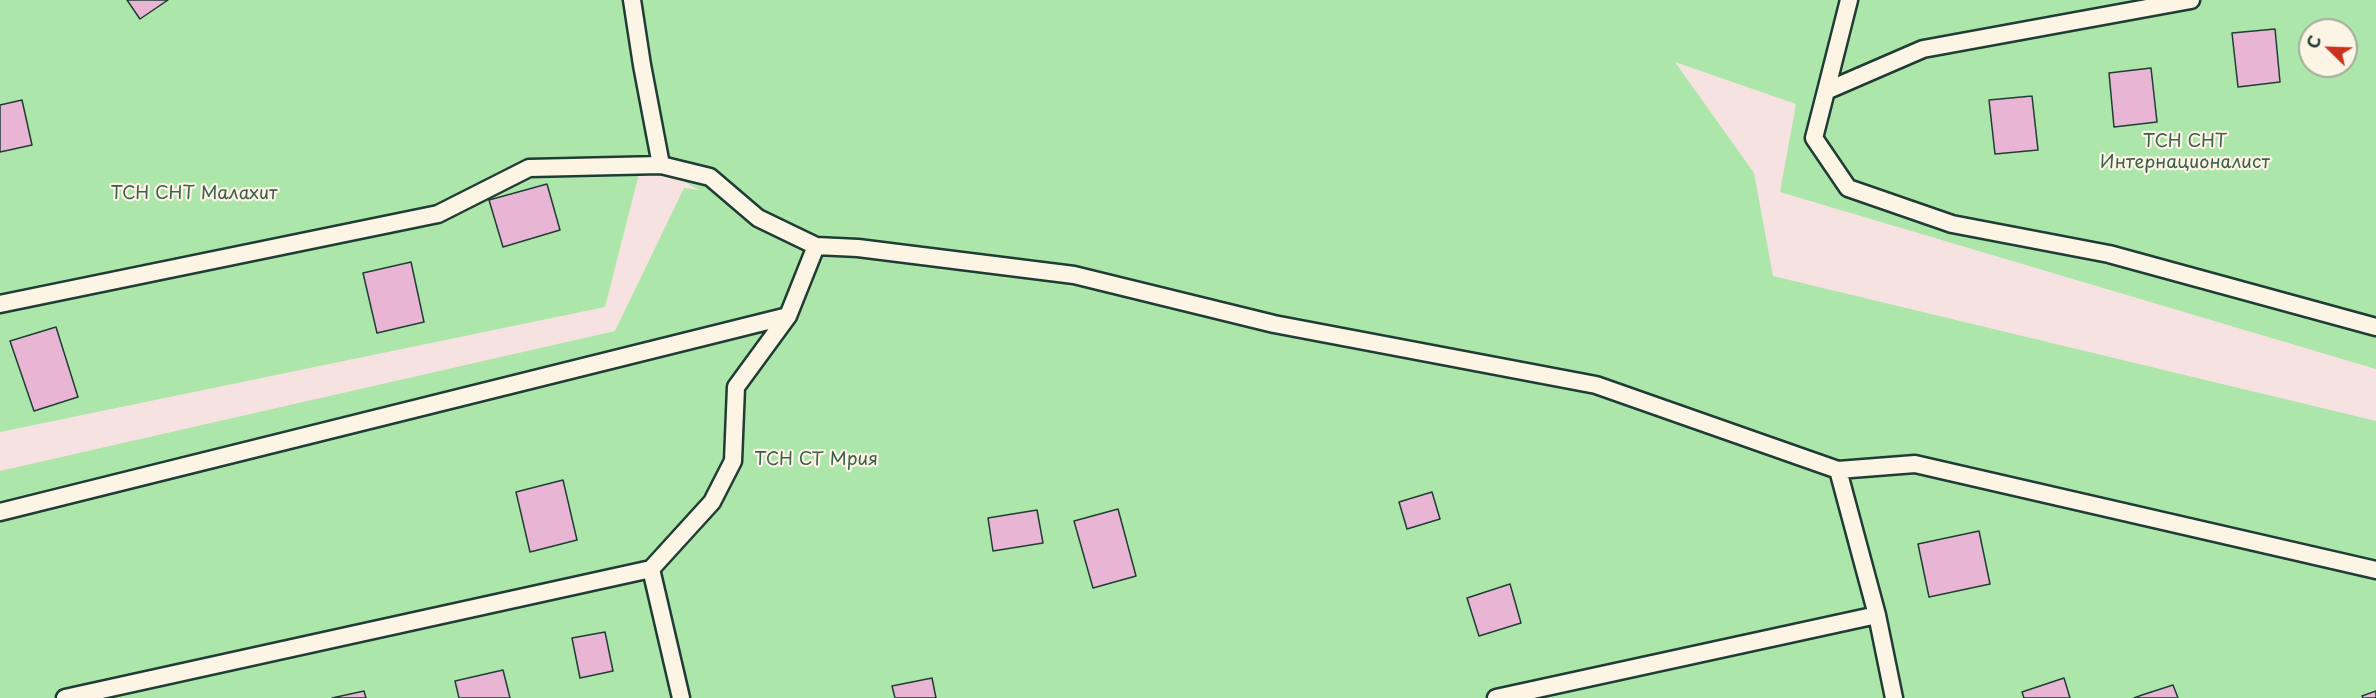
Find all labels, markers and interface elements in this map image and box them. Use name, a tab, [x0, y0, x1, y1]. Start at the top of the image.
north arrow	[2298, 18, 2358, 78]
text: С	[2300, 32, 2327, 52]
park label: ТСН СНТ Интернационалист	[2100, 131, 2270, 174]
park label: ТСН СНТ Малахит	[110, 183, 278, 205]
park label: ТСН СТ Мрия	[754, 449, 878, 471]

